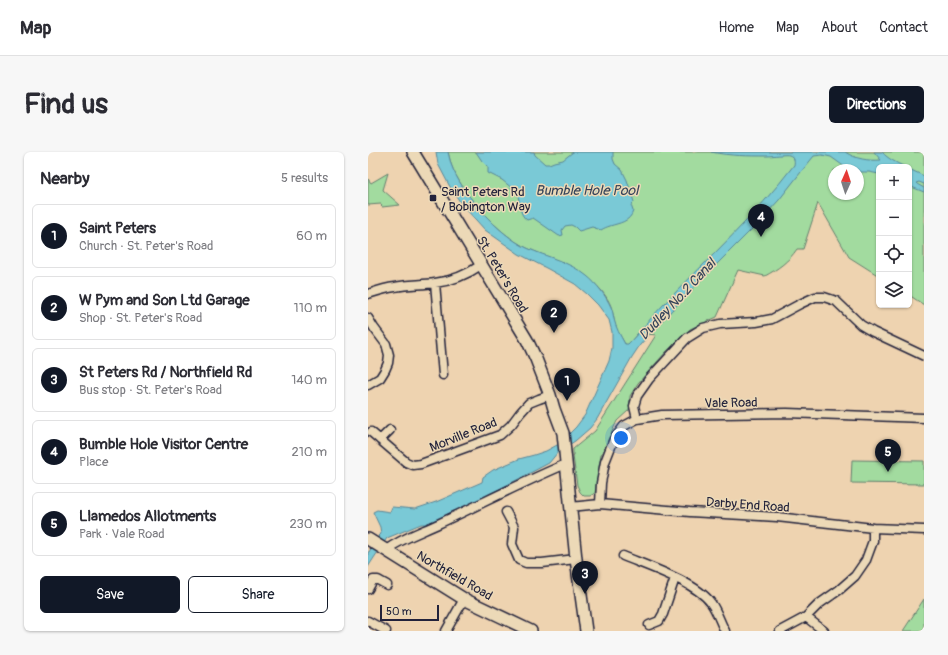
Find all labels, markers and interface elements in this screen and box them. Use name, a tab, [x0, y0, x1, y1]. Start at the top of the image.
text: Map	[20, 16, 51, 40]
text: Home	[719, 19, 754, 36]
text: Map	[776, 19, 799, 36]
text: About	[821, 19, 857, 36]
text: Contact	[879, 19, 928, 36]
button: Directions	[829, 86, 924, 123]
text: Find us	[24, 87, 108, 122]
north arrow	[828, 164, 864, 200]
map controls	[876, 164, 912, 308]
button: +	[876, 164, 912, 200]
text: Nearby	[40, 168, 89, 189]
text: 5 results	[281, 170, 328, 186]
water label: Bumble Hole Pool	[536, 182, 640, 199]
place label: Saint Peters Rd / Bobington Way	[441, 184, 531, 215]
marker: Saint Peters Rd / Bobington Way	[428, 193, 438, 203]
button: −	[876, 200, 912, 236]
pin: 4	[748, 204, 774, 237]
text: Saint Peters	[79, 219, 156, 238]
text: 1	[51, 228, 57, 244]
text: 60 m	[296, 228, 327, 244]
street label: St. Peter's Road	[473, 233, 531, 316]
button: locate	[876, 236, 912, 272]
text: Church · St. Peter's Road	[79, 238, 213, 254]
water label: Dudley No.2 Canal	[635, 254, 721, 344]
button: layers	[876, 272, 912, 308]
text: W Pym and Son Ltd Garage	[79, 291, 250, 310]
text: 2	[50, 300, 58, 316]
text: 110 m	[294, 300, 327, 316]
pin: 2	[541, 300, 567, 333]
text: Shop · St. Peter's Road	[79, 310, 202, 326]
text: St Peters Rd / Northfield Rd	[79, 363, 252, 382]
pin: 1	[554, 368, 580, 401]
text: 3	[50, 372, 58, 388]
text: 140 m	[291, 372, 327, 388]
text: Bus stop · St. Peter's Road	[79, 382, 222, 398]
street label: Vale Road	[704, 395, 758, 411]
street label: Morville Road	[427, 414, 500, 456]
your location	[611, 428, 631, 448]
text: Bumble Hole Visitor Centre	[79, 435, 248, 454]
pin: 5	[875, 439, 901, 472]
text: 4	[50, 444, 58, 460]
text: 210 m	[291, 444, 327, 460]
text: Place	[79, 454, 108, 470]
street label: Darby End Road	[706, 494, 790, 516]
text: Llamedos Allotments	[79, 507, 216, 526]
text: 5	[50, 516, 58, 532]
text: 230 m	[290, 516, 327, 532]
text: Park · Vale Road	[79, 526, 165, 542]
street label: Northfield Road	[414, 548, 495, 604]
pin: 3	[572, 561, 598, 594]
button: Save	[40, 576, 180, 613]
button: Share	[188, 576, 328, 613]
scale bar	[380, 603, 439, 622]
text: 50 m	[386, 605, 412, 618]

